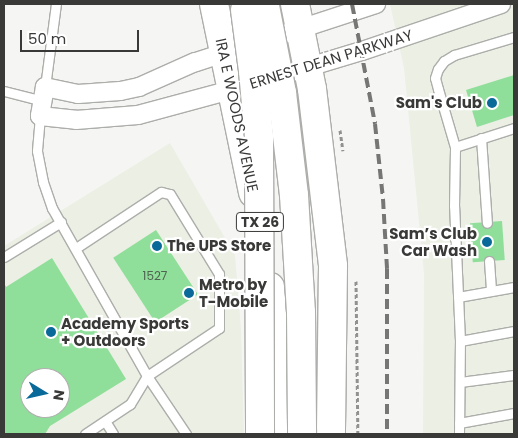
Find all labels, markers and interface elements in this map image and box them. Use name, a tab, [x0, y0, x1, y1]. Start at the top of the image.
scale bar	[22, 20, 141, 52]
street label: ERNEST DEAN PARKWAY	[247, 26, 415, 92]
text: 50 m	[28, 28, 66, 49]
street label: IRA E WOODS AVENUE	[212, 37, 262, 193]
place label: Sam's Club	[396, 94, 482, 112]
marker: Sam's Club	[486, 97, 498, 109]
road number: TX 26	[235, 210, 285, 233]
place label: Sam’s Club Car Wash	[389, 224, 477, 259]
marker: Sam’s Club Car Wash	[481, 236, 493, 248]
place label: The UPS Store	[167, 237, 271, 255]
marker: The UPS Store	[151, 240, 163, 252]
house number: 1527	[143, 269, 167, 283]
place label: Metro by T-Mobile	[199, 275, 268, 310]
marker: Metro by T-Mobile	[183, 287, 195, 299]
place label: Academy Sports + Outdoors	[61, 314, 189, 349]
marker: Academy Sports + Outdoors	[45, 326, 57, 338]
north arrow	[20, 368, 70, 418]
text: N	[48, 388, 70, 402]

